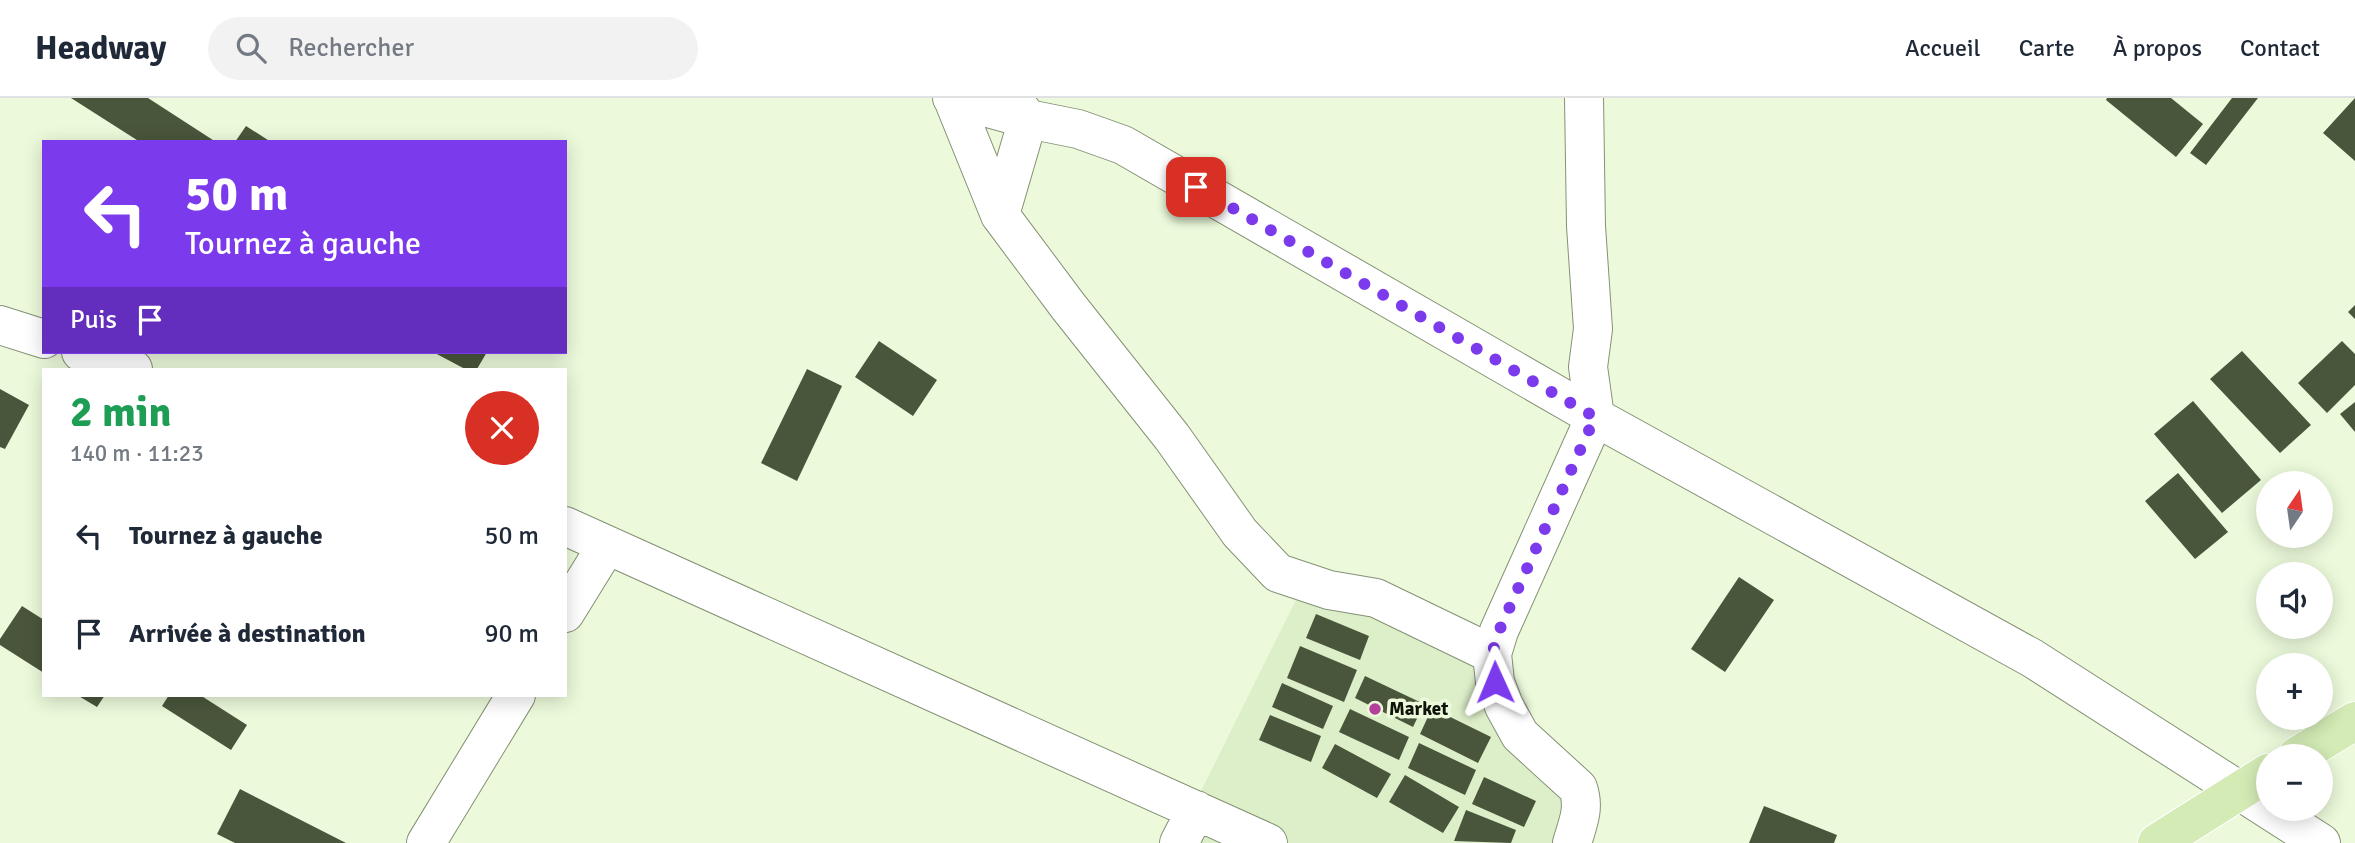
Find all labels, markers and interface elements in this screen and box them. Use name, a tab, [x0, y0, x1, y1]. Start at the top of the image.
search box	[208, 17, 698, 80]
text: Headway	[35, 28, 166, 69]
icon: search	[232, 29, 270, 67]
text: Rechercher	[288, 32, 414, 64]
text: Accueil	[1905, 33, 1981, 63]
text: Carte	[2019, 33, 2075, 63]
text: À propos	[2113, 33, 2202, 63]
text: Contact	[2240, 33, 2320, 63]
pin	[1166, 157, 1226, 217]
text: 50 m	[185, 164, 288, 224]
icon: left	[70, 168, 161, 259]
icon: arrive	[1177, 168, 1215, 206]
text: Tournez à gauche	[185, 224, 421, 263]
icon: arrive	[131, 301, 169, 339]
text: Puis	[70, 304, 117, 336]
text: 2 min	[70, 387, 171, 438]
button: close	[465, 391, 539, 465]
text: 140 m · 11:23	[70, 439, 204, 468]
north arrow	[2256, 471, 2333, 548]
map controls	[2256, 471, 2333, 821]
icon: left	[70, 517, 108, 555]
text: Tournez à gauche	[129, 520, 323, 552]
text: 50 m	[484, 520, 539, 552]
button: sound	[2256, 562, 2333, 639]
icon: arrive	[70, 615, 108, 653]
text: Arrivée à destination	[129, 618, 366, 650]
text: 90 m	[484, 618, 539, 650]
position arrow	[1458, 645, 1532, 719]
button: +	[2256, 653, 2333, 730]
place label: Market	[1389, 697, 1448, 721]
marker: Market	[1367, 701, 1383, 717]
button: −	[2256, 744, 2333, 821]

